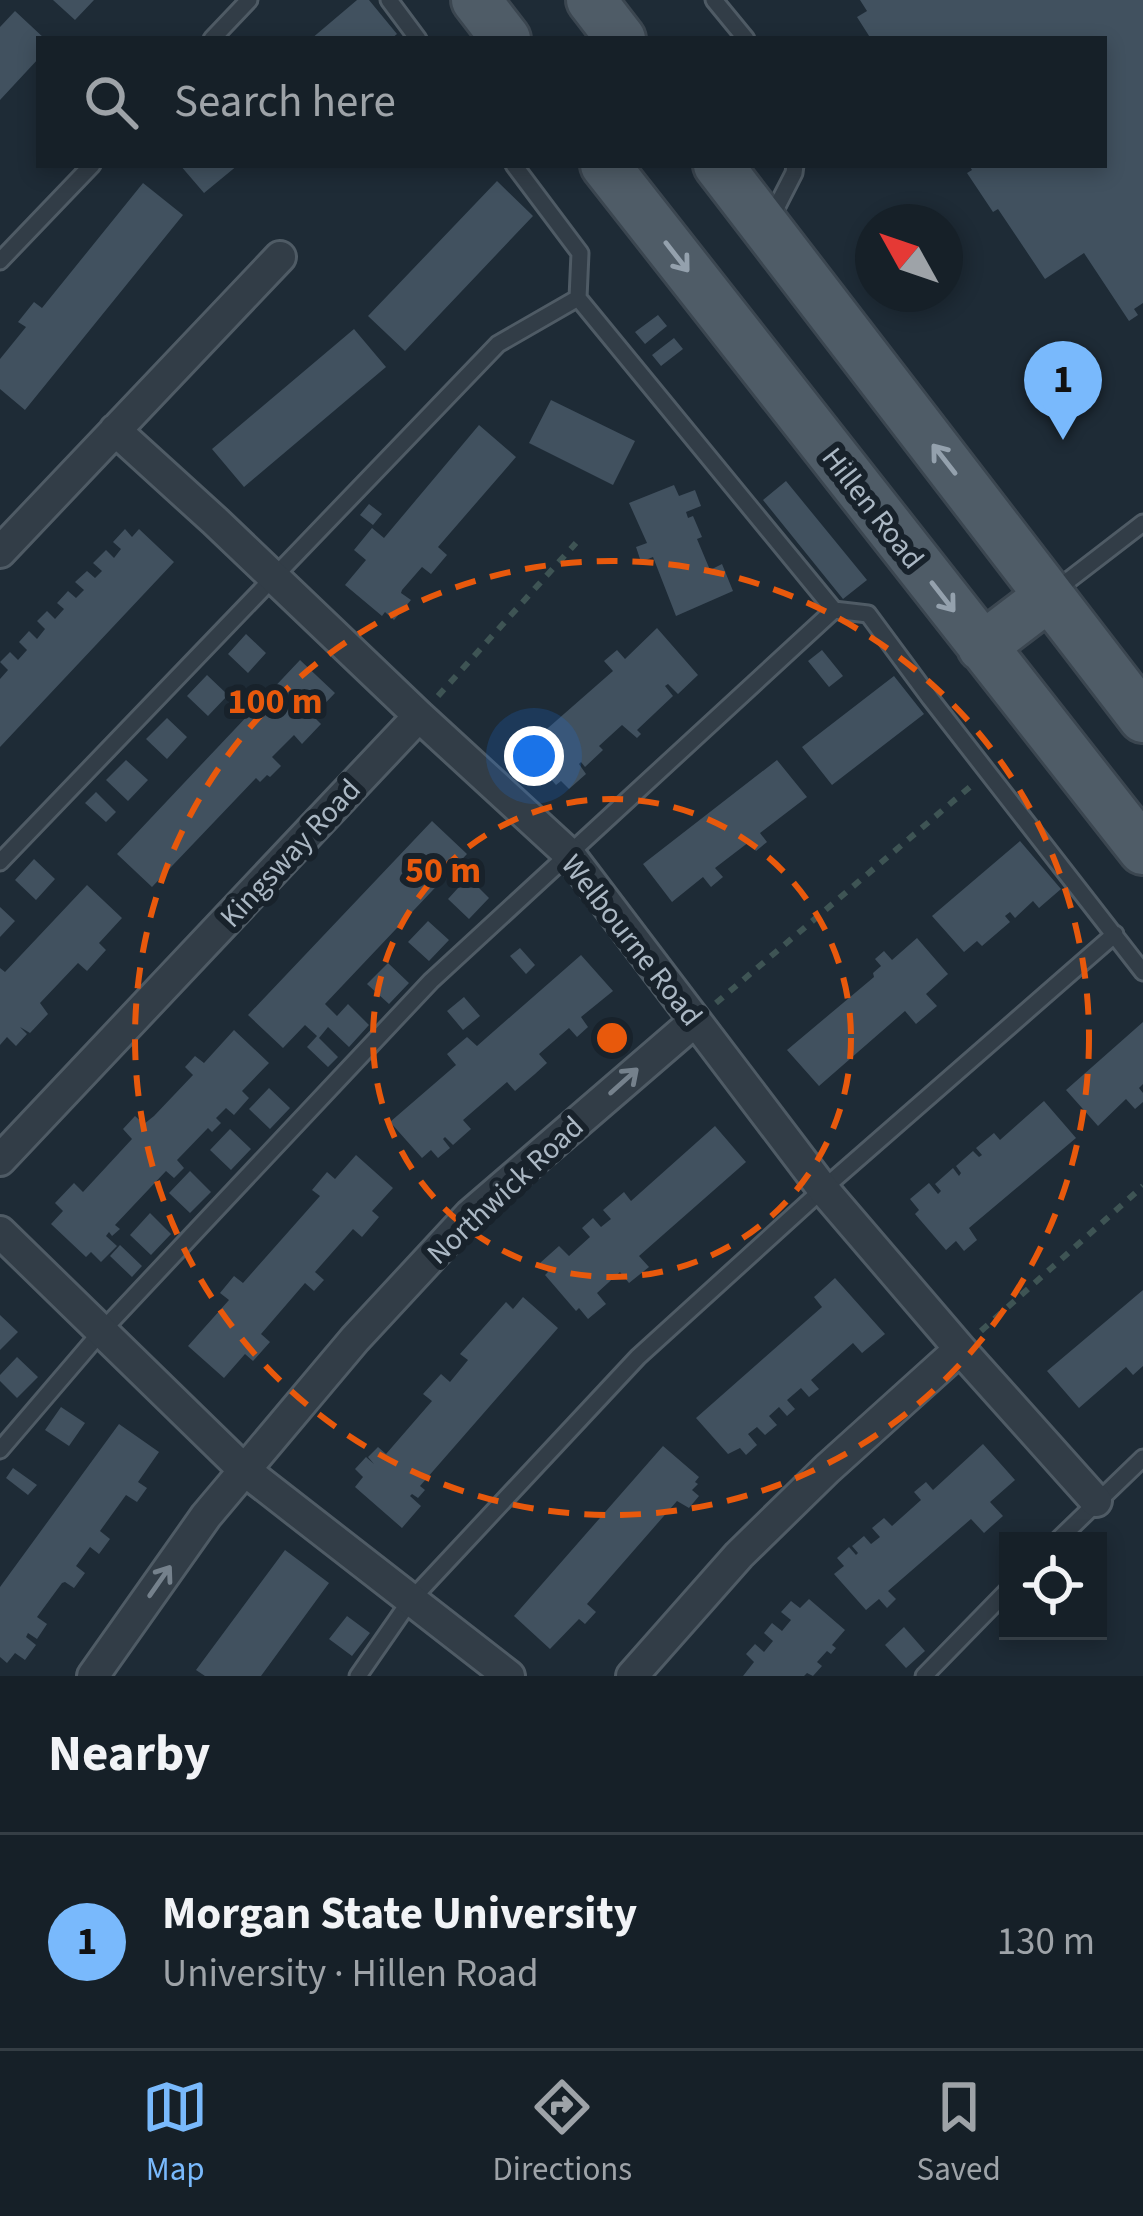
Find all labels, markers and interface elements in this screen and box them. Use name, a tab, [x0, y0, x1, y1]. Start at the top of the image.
search box	[36, 36, 1107, 168]
icon: search	[78, 69, 144, 135]
text: Search here	[174, 70, 396, 134]
north arrow	[855, 204, 963, 312]
one-way arrow	[663, 241, 690, 273]
pin: 1	[1024, 341, 1102, 440]
street label: Hillen Road	[811, 438, 934, 578]
one-way arrow	[932, 443, 957, 476]
one-way arrow	[929, 581, 956, 613]
text: 100 m	[227, 676, 323, 727]
your location	[504, 726, 564, 786]
street label: Kingsway Road	[210, 769, 371, 937]
text: 50 m	[405, 845, 481, 896]
street label: Welbourne Road	[551, 845, 712, 1035]
centre of rings	[591, 1017, 633, 1059]
one-way arrow	[608, 1068, 639, 1095]
street label: Northwick Road	[417, 1106, 593, 1274]
map controls	[999, 1532, 1107, 1640]
button: locate	[999, 1532, 1107, 1640]
one-way arrow	[147, 1564, 172, 1598]
text: Nearby	[48, 1718, 210, 1790]
text: Morgan State University	[162, 1882, 637, 1946]
text: 1	[77, 1914, 97, 1970]
text: 130 m	[997, 1914, 1095, 1970]
text: University · Hillen Road	[162, 1946, 539, 2002]
tab: Map	[142, 2074, 208, 2193]
tab: Directions	[493, 2074, 632, 2193]
tab: Saved	[917, 2074, 1001, 2193]

